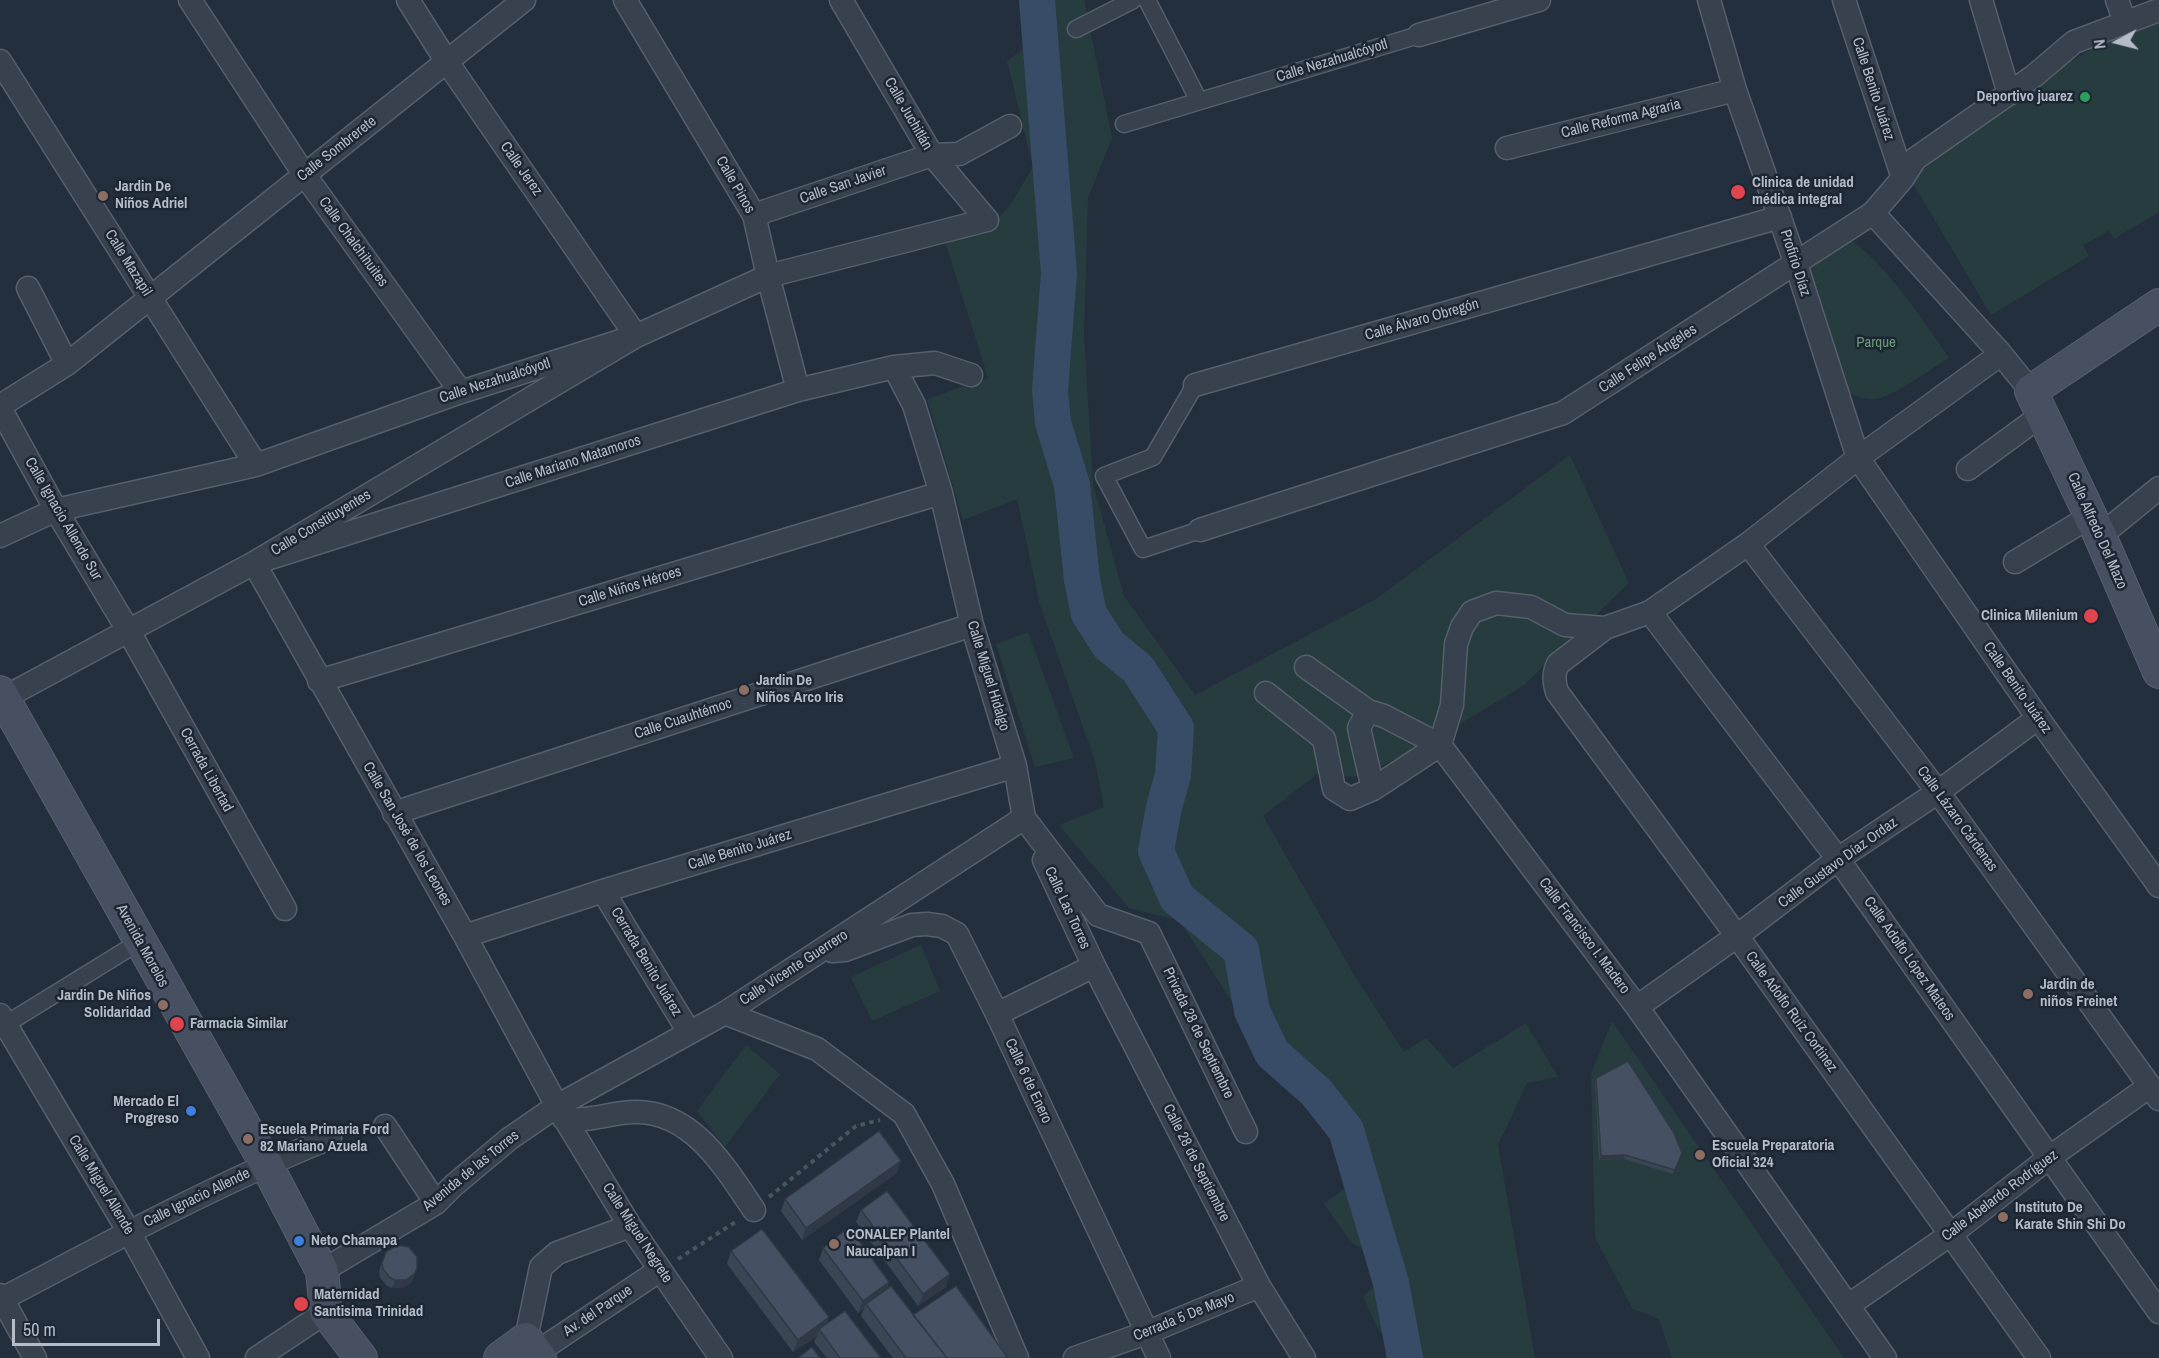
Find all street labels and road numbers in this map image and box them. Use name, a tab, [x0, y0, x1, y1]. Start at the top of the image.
street label: Calle Benito Juárez	[1848, 35, 1898, 143]
street label: Calle Nezahualcóyotl	[1274, 36, 1390, 86]
street label: Calle Juchitlán	[880, 75, 936, 153]
street label: Calle Reforma Agraria	[1559, 95, 1683, 143]
street label: Calle Sombrerete	[294, 112, 380, 186]
street label: Calle Jerez	[496, 139, 546, 199]
street label: Calle Pinos	[711, 153, 759, 217]
street label: Calle San Javier	[797, 162, 889, 208]
street label: Calle Chalchihuites	[314, 194, 392, 290]
street label: Calle Mazapil	[101, 227, 155, 299]
street label: Profirio Díaz	[1776, 227, 1814, 299]
street label: Calle Álvaro Obregón	[1363, 295, 1481, 345]
street label: Calle Felipe Ángeles	[1596, 321, 1700, 397]
street label: Calle Nezahualcóyotl	[437, 355, 553, 407]
street label: Calle Mariano Matamoros	[503, 432, 643, 492]
street label: Calle Ignacio Allende Sur	[21, 454, 105, 584]
street label: Calle Alfredo Del Mazo	[2063, 470, 2131, 592]
street label: Calle Constituyentes	[268, 486, 374, 560]
street label: Calle Niños Héroes	[576, 563, 684, 611]
street label: Calle Miguel Hidalgo	[963, 619, 1013, 733]
street label: Calle Benito Juárez	[1979, 639, 2055, 737]
street label: Calle Cuauhtémoc	[632, 695, 734, 743]
street label: Cerrada Libertad	[176, 725, 236, 815]
street label: Calle San José de los Leones	[359, 759, 455, 909]
street label: Calle Lázaro Cárdenas	[1913, 763, 2001, 875]
street label: Calle Gustavo Díaz Ordaz	[1775, 814, 1901, 912]
street label: Calle Benito Juárez	[686, 826, 794, 874]
street label: Calle Las Torres	[1040, 864, 1094, 952]
street label: Calle Francisco I. Madero	[1534, 874, 1634, 998]
street label: Calle Adolfo López Mateos	[1859, 894, 1959, 1024]
street label: Avenida Morelos	[112, 901, 172, 991]
street label: Cerrada Benito Juárez	[606, 904, 686, 1020]
street label: Calle Vicente Guerrero	[736, 926, 852, 1010]
street label: Calle Adolfo Ruíz Cortinez	[1741, 948, 1841, 1076]
street label: Privada 28 de Septiembre	[1158, 965, 1238, 1101]
street label: Calle 6 de Enero	[1000, 1036, 1056, 1126]
street label: Calle 28 de Septiembre	[1159, 1101, 1233, 1225]
street label: Avenida de las Torres	[419, 1127, 523, 1215]
street label: Calle Miguel Allende	[64, 1132, 138, 1238]
street label: Calle Abelardo Rodríguez	[1938, 1146, 2062, 1246]
street label: Calle Ignacio Allende	[141, 1164, 253, 1232]
street label: Calle Miguel Negrete	[598, 1180, 676, 1286]
street label: Av. del Parque	[560, 1281, 636, 1341]
street label: Cerrada 5 De Mayo	[1131, 1289, 1237, 1345]

